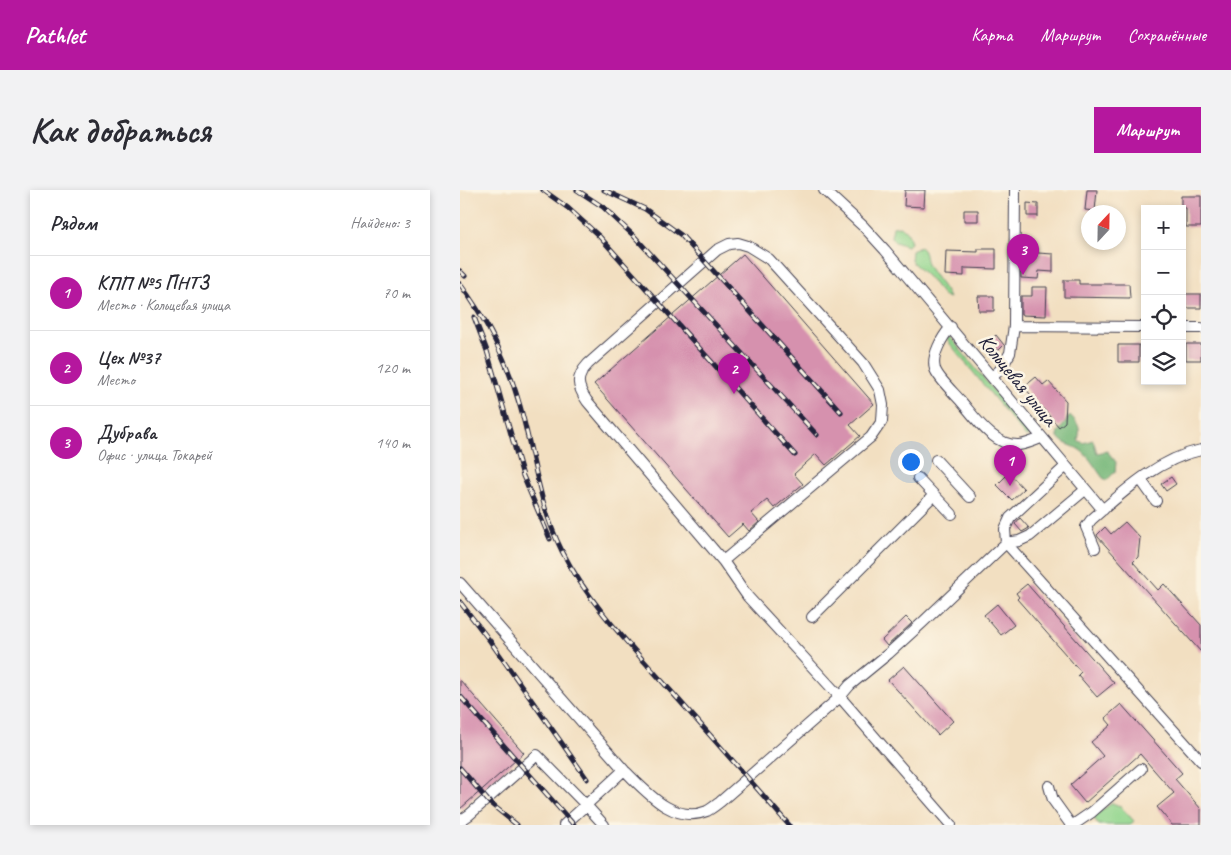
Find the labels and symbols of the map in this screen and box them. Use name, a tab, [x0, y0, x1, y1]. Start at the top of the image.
north arrow	[1081, 205, 1126, 250]
pin: 3	[1007, 234, 1039, 275]
street label: Кольцевая улица	[973, 329, 1064, 433]
pin: 2	[718, 353, 750, 394]
pin: 1	[994, 445, 1026, 486]
your location	[898, 449, 924, 475]

